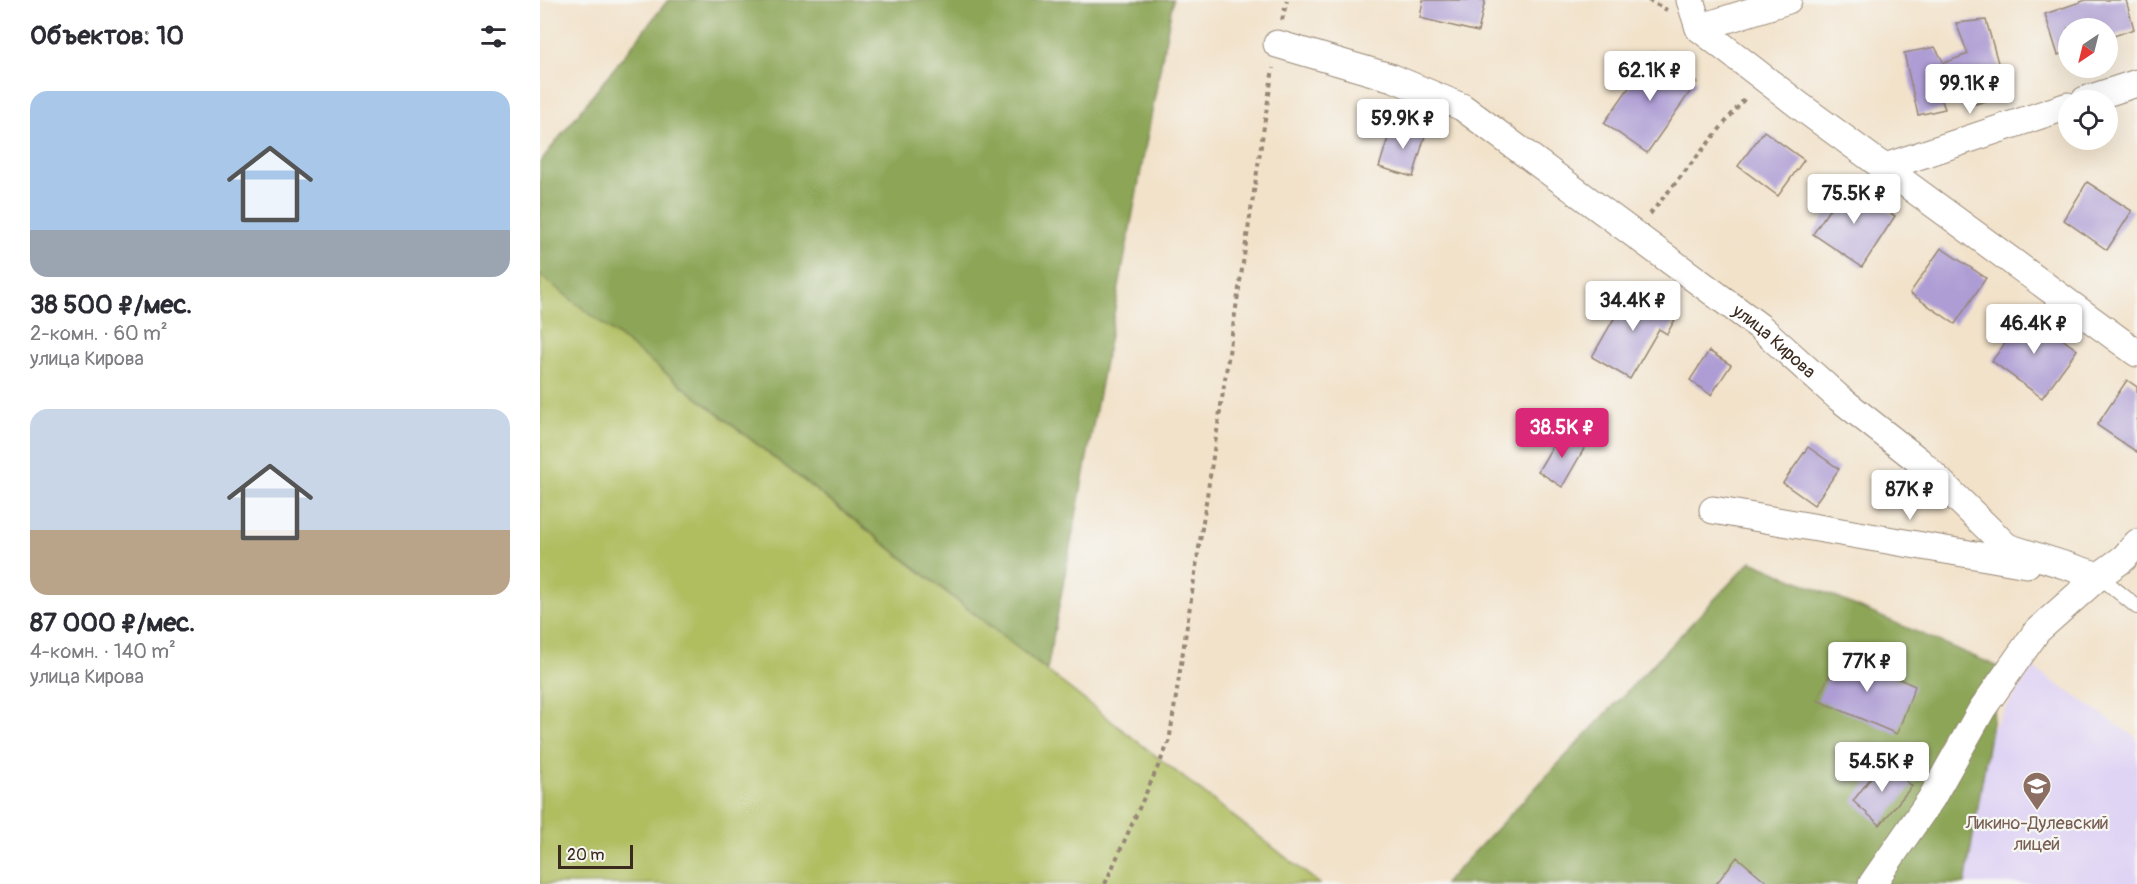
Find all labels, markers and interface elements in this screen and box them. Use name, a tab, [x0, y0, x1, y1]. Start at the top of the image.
north arrow	[2058, 18, 2118, 78]
map controls	[2058, 18, 2118, 150]
text: Объектов: 10	[30, 20, 184, 52]
icon: filters	[477, 20, 510, 53]
pin: 62.1K ₽	[1595, 51, 1705, 102]
text: 62.1K ₽	[1618, 58, 1682, 83]
pin: 99.1K ₽	[1915, 64, 2025, 115]
text: 99.1K ₽	[1939, 71, 2001, 96]
button: locate	[2058, 90, 2118, 150]
pin: 59.9K ₽	[1348, 99, 1458, 150]
text: 59.9K ₽	[1371, 106, 1435, 131]
icon: home	[216, 130, 324, 238]
pin: 75.5K ₽	[1799, 174, 1909, 225]
text: 75.5K ₽	[1821, 181, 1887, 206]
pin: 34.4K ₽	[1578, 281, 1688, 332]
text: 34.4K ₽	[1599, 288, 1667, 313]
text: 38 500 ₽/мес.	[30, 289, 192, 321]
street label: улица Кирова	[1727, 299, 1820, 383]
pin: 46.4K ₽	[1979, 304, 2089, 355]
text: 46.4K ₽	[2000, 311, 2068, 336]
text: 2-комн. · 60 m²	[30, 321, 168, 346]
text: улица Кирова	[30, 346, 144, 371]
pin: 38.5K ₽	[1507, 408, 1617, 459]
text: 38.5K ₽	[1530, 415, 1594, 440]
icon: home	[216, 448, 324, 556]
pin: 87K ₽	[1868, 470, 1952, 521]
text: 87K ₽	[1885, 477, 1935, 502]
text: 87 000 ₽/мес.	[30, 607, 195, 639]
text: 4-комн. · 140 m²	[30, 639, 176, 664]
pin: 77K ₽	[1825, 642, 1909, 693]
text: 77K ₽	[1842, 649, 1892, 674]
text: улица Кирова	[30, 664, 144, 689]
pin: 54.5K ₽	[1827, 742, 1937, 793]
text: 54.5K ₽	[1849, 749, 1915, 774]
school or university icon: Ликино-Дулевский лицей	[2021, 770, 2053, 812]
place label: Ликино-Дулевский лицей	[1964, 812, 2109, 856]
scale bar	[558, 842, 633, 870]
text: 20 m	[567, 845, 605, 865]

